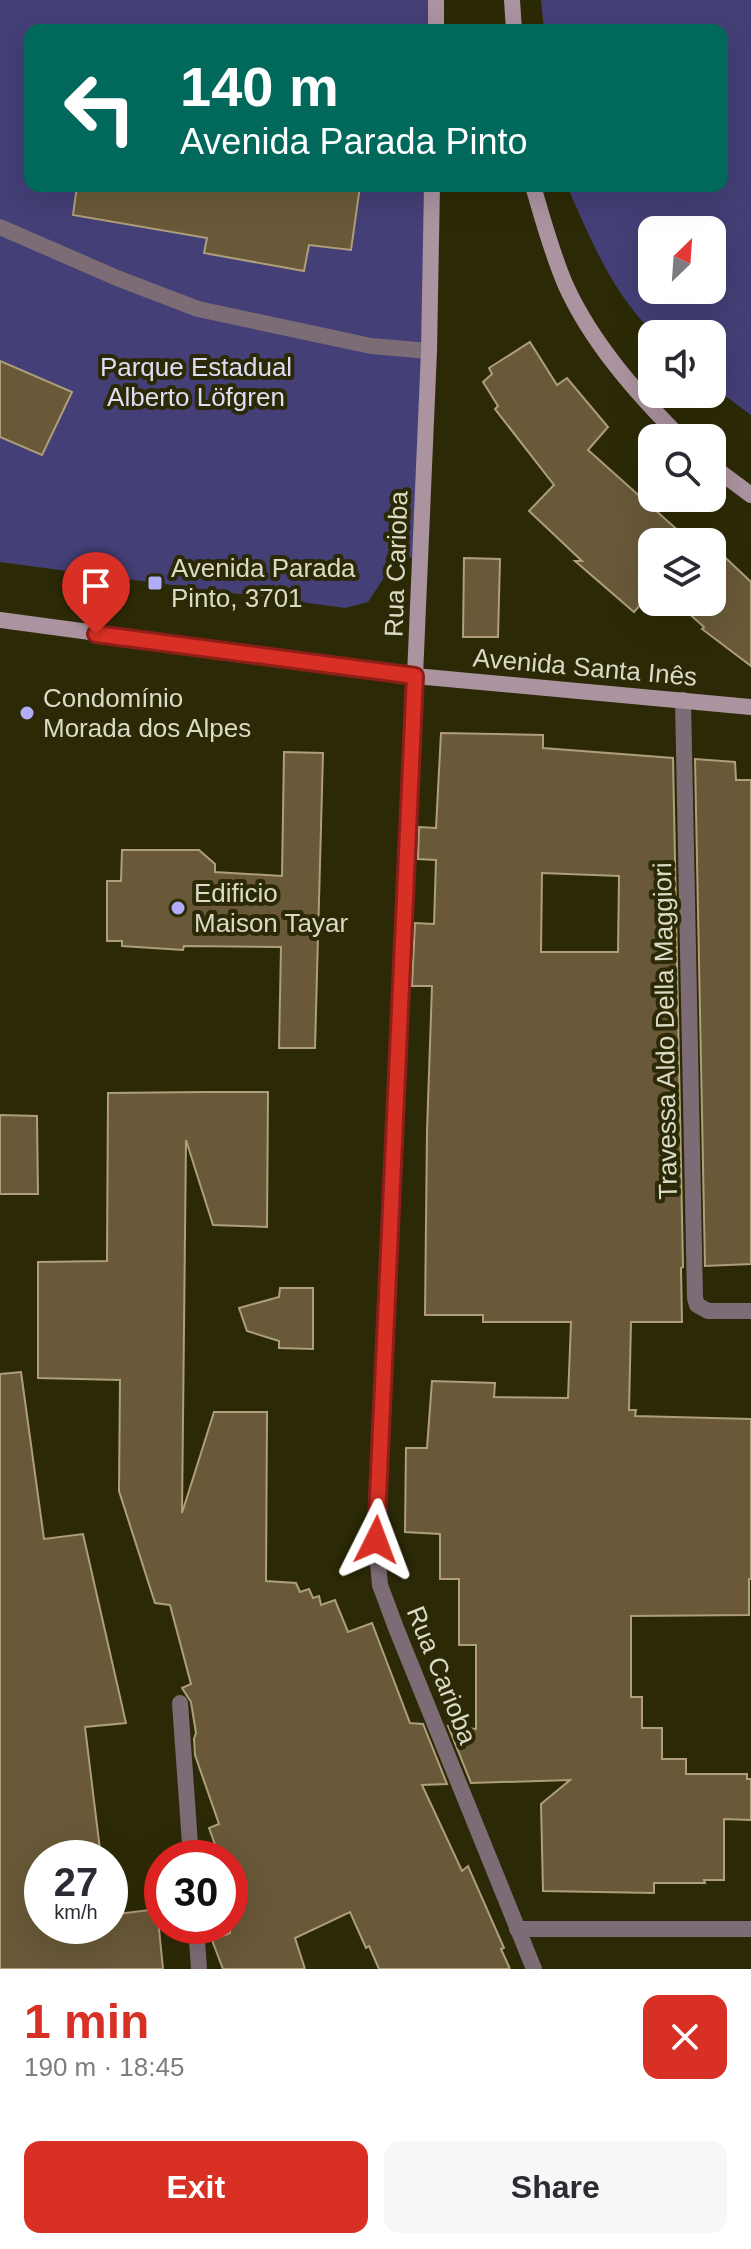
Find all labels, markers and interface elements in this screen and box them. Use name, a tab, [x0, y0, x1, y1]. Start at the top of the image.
text: 140 m	[180, 55, 339, 118]
icon: left	[48, 56, 152, 160]
text: Avenida Parada Pinto	[180, 121, 528, 162]
north arrow	[638, 216, 726, 304]
map controls	[638, 216, 726, 616]
button: sound	[638, 320, 726, 408]
park label: Parque Estadual Alberto Löfgren	[100, 352, 292, 412]
button: search	[638, 424, 726, 512]
street label: Rua Carioba	[378, 490, 414, 637]
button: layers	[638, 528, 726, 616]
pin	[62, 552, 130, 634]
place label: Avenida Parada Pinto, 3701	[171, 553, 356, 613]
icon: arrive	[74, 564, 118, 608]
marker: Avenida Parada Pinto, 3701	[146, 574, 164, 592]
street label: Avenida Santa Inês	[472, 642, 698, 692]
place label: Condomínio Morada dos Alpes	[43, 683, 251, 743]
marker: Condomínio Morada dos Alpes	[18, 704, 36, 722]
street label: Travessa Aldo Della Maggiori	[647, 862, 683, 1200]
place label: Edificio Maison Tayar	[194, 878, 348, 938]
marker: Edificio Maison Tayar	[169, 899, 187, 917]
position arrow	[334, 1498, 418, 1582]
street label: Rua Carioba	[401, 1602, 483, 1749]
speed limit sign: 30	[144, 1840, 248, 1944]
text: 27	[54, 1860, 98, 1904]
text: km/h	[54, 1901, 98, 1923]
text: 1 min	[24, 1995, 149, 2048]
button: close	[643, 1995, 727, 2079]
text: 190 m · 18:45	[24, 2052, 184, 2082]
button: Exit	[24, 2141, 368, 2233]
button: Share	[384, 2141, 727, 2233]

